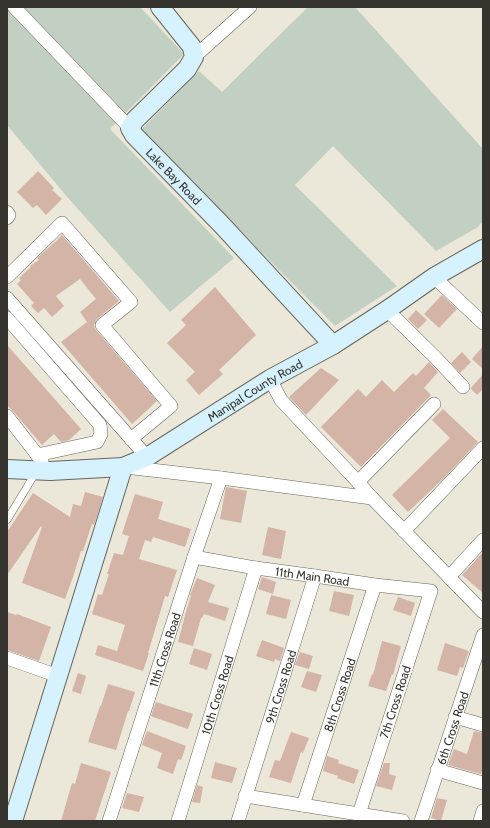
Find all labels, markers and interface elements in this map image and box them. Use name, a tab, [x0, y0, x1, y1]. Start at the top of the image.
street label: Lake Bay Road	[143, 145, 205, 207]
street label: Manipal County Road	[204, 356, 305, 424]
street label: 11th Main Road	[275, 563, 351, 589]
street label: 11th Cross Road	[145, 611, 183, 689]
street label: 9th Cross Road	[262, 648, 299, 725]
street label: 10th Cross Road	[198, 654, 236, 736]
street label: 8th Cross Road	[320, 656, 358, 734]
street label: 7th Cross Road	[376, 664, 414, 740]
street label: 6th Cross Road	[433, 689, 471, 767]

